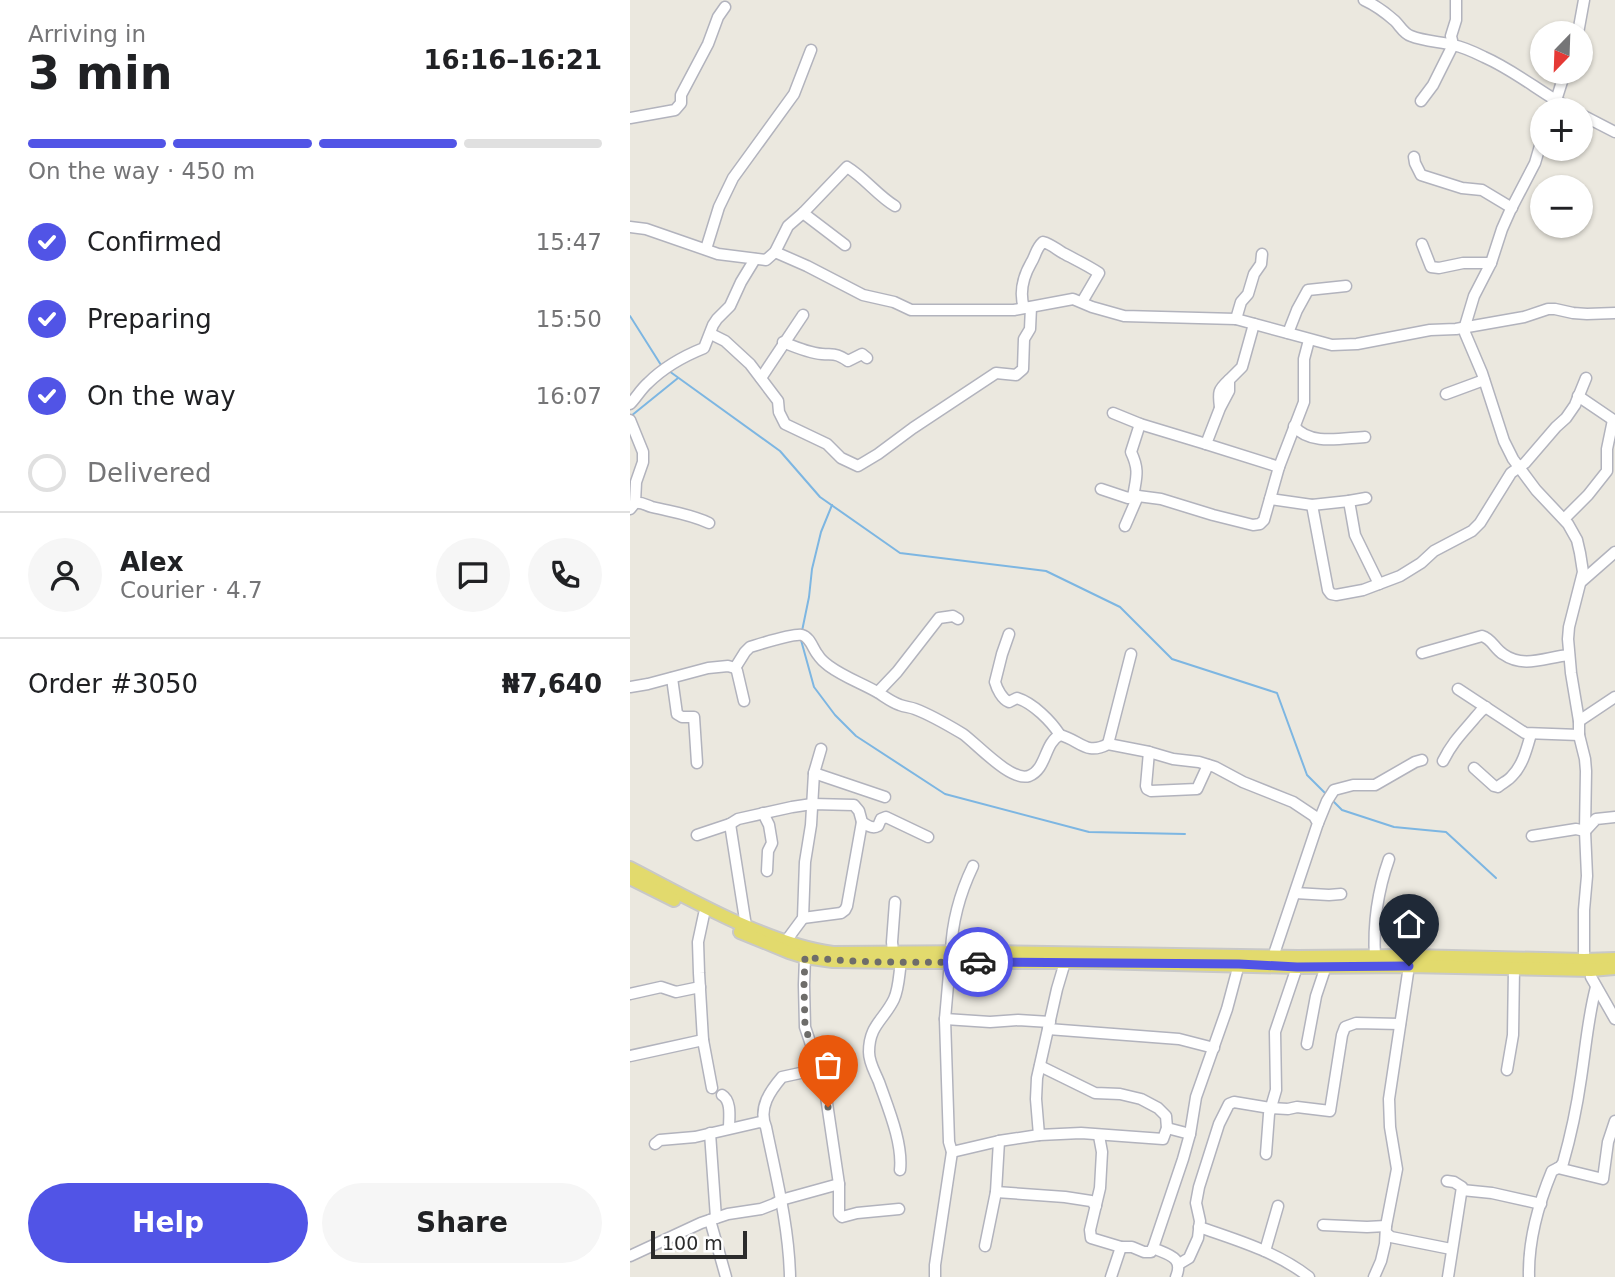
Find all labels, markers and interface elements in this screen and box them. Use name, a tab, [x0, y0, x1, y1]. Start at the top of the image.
text: Arriving in	[28, 21, 146, 47]
north arrow	[1530, 21, 1592, 84]
map controls	[1530, 21, 1593, 238]
text: 16:16–16:21	[423, 45, 602, 75]
text: 3 min	[28, 46, 172, 100]
button: +	[1530, 98, 1593, 161]
text: On the way · 450 m	[28, 158, 255, 184]
button: −	[1530, 175, 1593, 238]
icon: check	[28, 223, 66, 261]
text: Confirmed	[87, 227, 222, 257]
text: 15:47	[536, 229, 602, 255]
icon: check	[28, 300, 66, 338]
text: Preparing	[87, 304, 212, 334]
text: 15:50	[536, 306, 602, 332]
icon: check	[28, 377, 66, 415]
text: On the way	[87, 381, 236, 411]
text: 16:07	[536, 383, 602, 409]
text: Delivered	[87, 458, 211, 488]
button: person	[28, 538, 102, 612]
button: chat	[436, 538, 510, 612]
button: phone	[528, 538, 602, 612]
text: Alex	[120, 547, 183, 577]
text: Courier · 4.7	[120, 577, 263, 603]
text: Order #3050	[28, 669, 198, 699]
text: ₦7,640	[502, 669, 602, 699]
pin	[1379, 894, 1439, 966]
icon: home	[1390, 905, 1428, 943]
courier	[943, 927, 1013, 997]
icon: car	[959, 943, 997, 981]
pin	[798, 1035, 858, 1107]
icon: bag	[809, 1046, 847, 1084]
button: Help	[28, 1183, 308, 1263]
button: Share	[322, 1183, 602, 1263]
scale bar	[651, 1228, 747, 1260]
text: 100 m	[662, 1232, 723, 1254]

